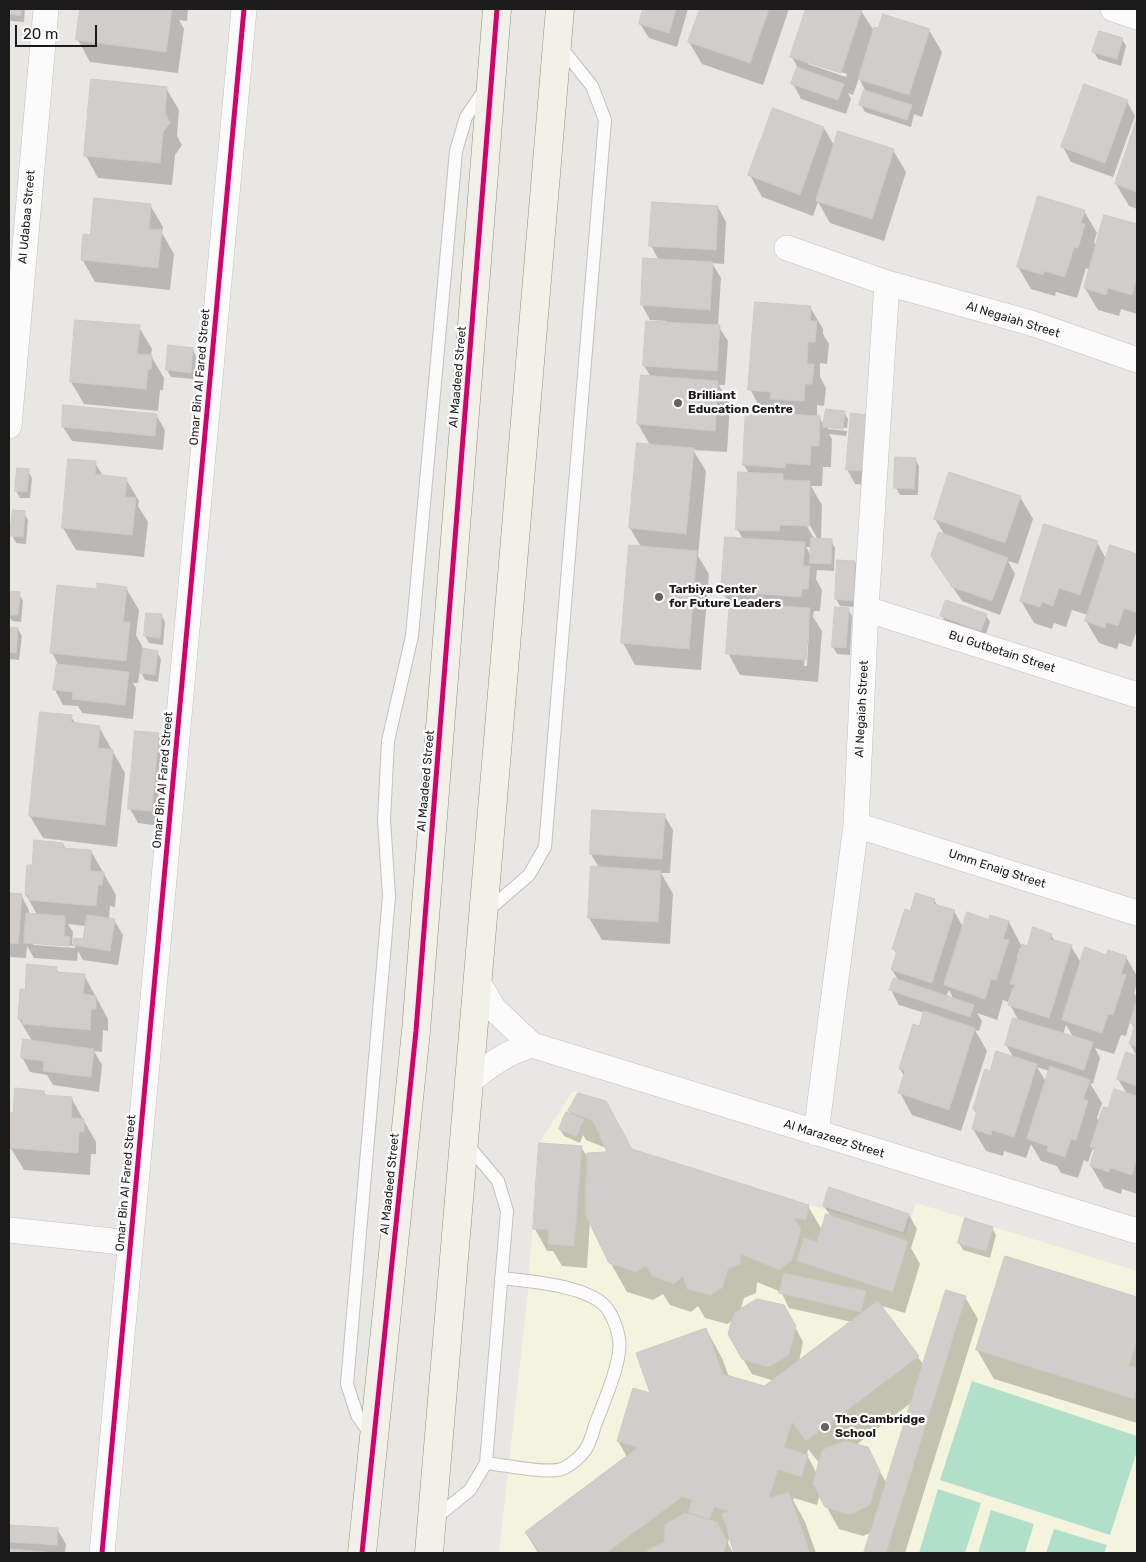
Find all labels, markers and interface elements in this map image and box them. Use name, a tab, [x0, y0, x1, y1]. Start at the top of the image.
scale bar	[18, 15, 100, 47]
text: 20 m	[23, 25, 58, 43]
street label: Al Udabaa Street	[16, 170, 38, 264]
street label: Al Negaiah Street	[964, 299, 1062, 341]
street label: Omar Bin Al Fared Street	[187, 308, 213, 446]
street label: Al Maadeed Street	[446, 326, 470, 428]
place label: Brilliant Education Centre	[688, 389, 793, 417]
marker: Brilliant Education Centre	[672, 397, 684, 409]
place label: Tarbiya Center for Future Leaders	[669, 583, 781, 611]
marker: Tarbiya Center for Future Leaders	[653, 591, 665, 603]
street label: Bu Gutbetain Street	[947, 628, 1057, 676]
street label: Al Negaiah Street	[852, 660, 872, 758]
street label: Omar Bin Al Fared Street	[150, 711, 176, 849]
street label: Al Maadeed Street	[414, 730, 438, 832]
street label: Umm Enaig Street	[946, 846, 1048, 892]
street label: Omar Bin Al Fared Street	[113, 1114, 139, 1252]
street label: Al Marazeez Street	[782, 1117, 886, 1161]
street label: Al Maadeed Street	[378, 1133, 402, 1235]
place label: The Cambridge School	[835, 1413, 925, 1441]
marker: The Cambridge School	[819, 1421, 831, 1433]

